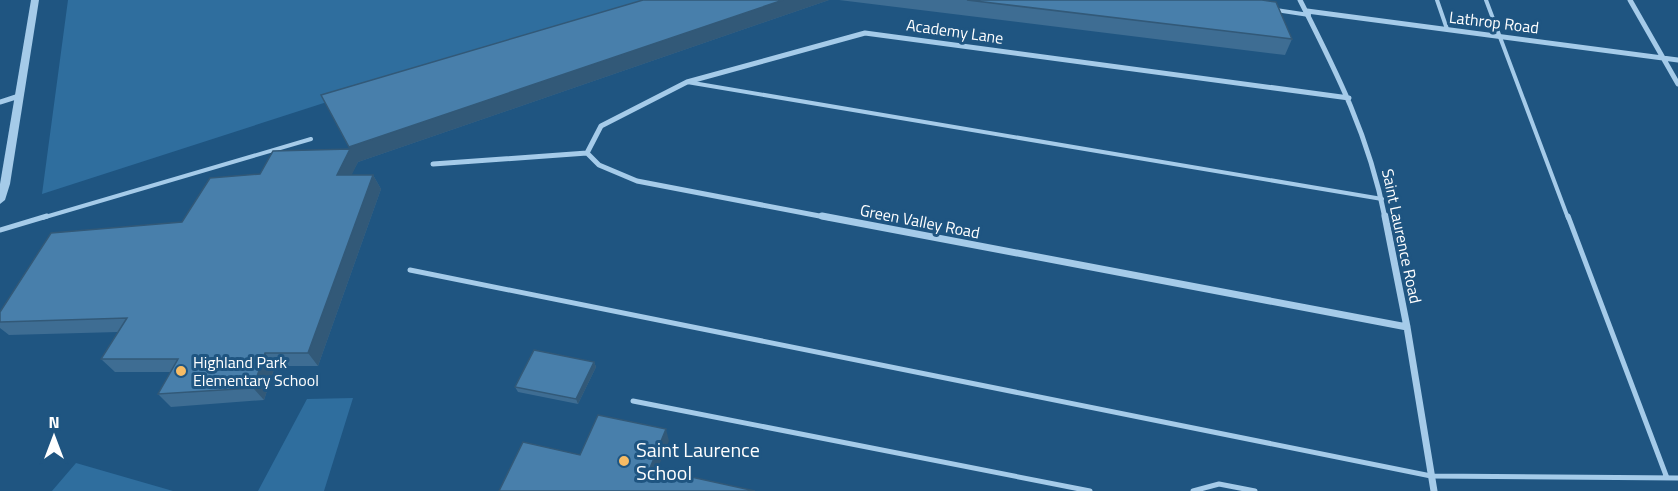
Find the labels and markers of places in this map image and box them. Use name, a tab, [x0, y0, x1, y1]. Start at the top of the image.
place label: Highland Park Elementary School	[193, 350, 319, 392]
marker: Highland Park Elementary School	[174, 364, 188, 378]
place label: Saint Laurence School	[636, 434, 760, 488]
marker: Saint Laurence School	[617, 454, 631, 468]

